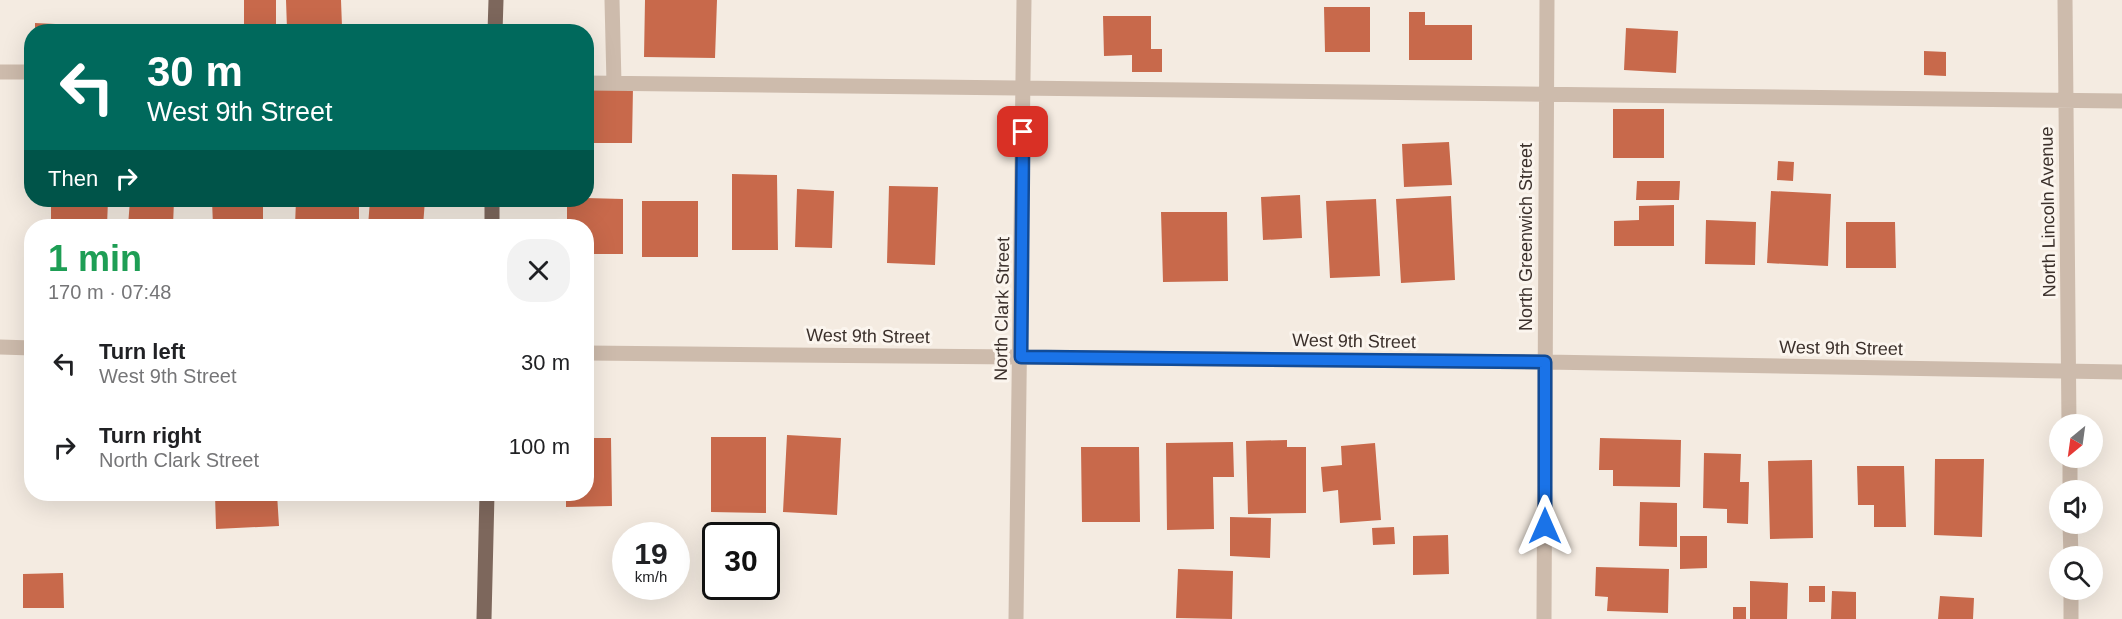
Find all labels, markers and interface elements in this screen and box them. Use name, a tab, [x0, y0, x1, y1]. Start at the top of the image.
icon: left	[48, 48, 126, 126]
text: 30 m	[147, 48, 243, 95]
text: West 9th Street	[147, 97, 333, 127]
pin	[997, 106, 1048, 157]
icon: arrive	[1006, 115, 1039, 148]
street label: North Lincoln Avenue	[2037, 126, 2059, 298]
street label: North Greenwich Street	[1516, 143, 1536, 331]
icon: right	[110, 162, 143, 195]
text: Then	[48, 166, 98, 191]
street label: North Clark Street	[991, 237, 1013, 381]
text: 1 min	[48, 238, 142, 279]
button: close	[507, 239, 570, 302]
text: 170 m · 07:48	[48, 281, 171, 303]
street label: West 9th Street	[806, 325, 930, 347]
street label: West 9th Street	[1292, 330, 1416, 352]
street label: West 9th Street	[1779, 337, 1903, 359]
text: Turn left	[99, 339, 185, 364]
icon: left	[48, 347, 81, 380]
text: 30 m	[521, 350, 570, 375]
text: West 9th Street	[99, 365, 236, 387]
north arrow	[2049, 414, 2103, 468]
map controls	[2049, 414, 2103, 600]
text: Turn right	[99, 423, 201, 448]
icon: right	[48, 431, 81, 464]
text: 100 m	[509, 434, 570, 459]
text: North Clark Street	[99, 449, 259, 471]
button: sound	[2049, 480, 2103, 534]
position arrow	[1513, 494, 1577, 558]
speed limit sign: 30	[702, 522, 780, 600]
text: 19	[634, 537, 668, 570]
button: search	[2049, 546, 2103, 600]
text: km/h	[635, 568, 667, 585]

